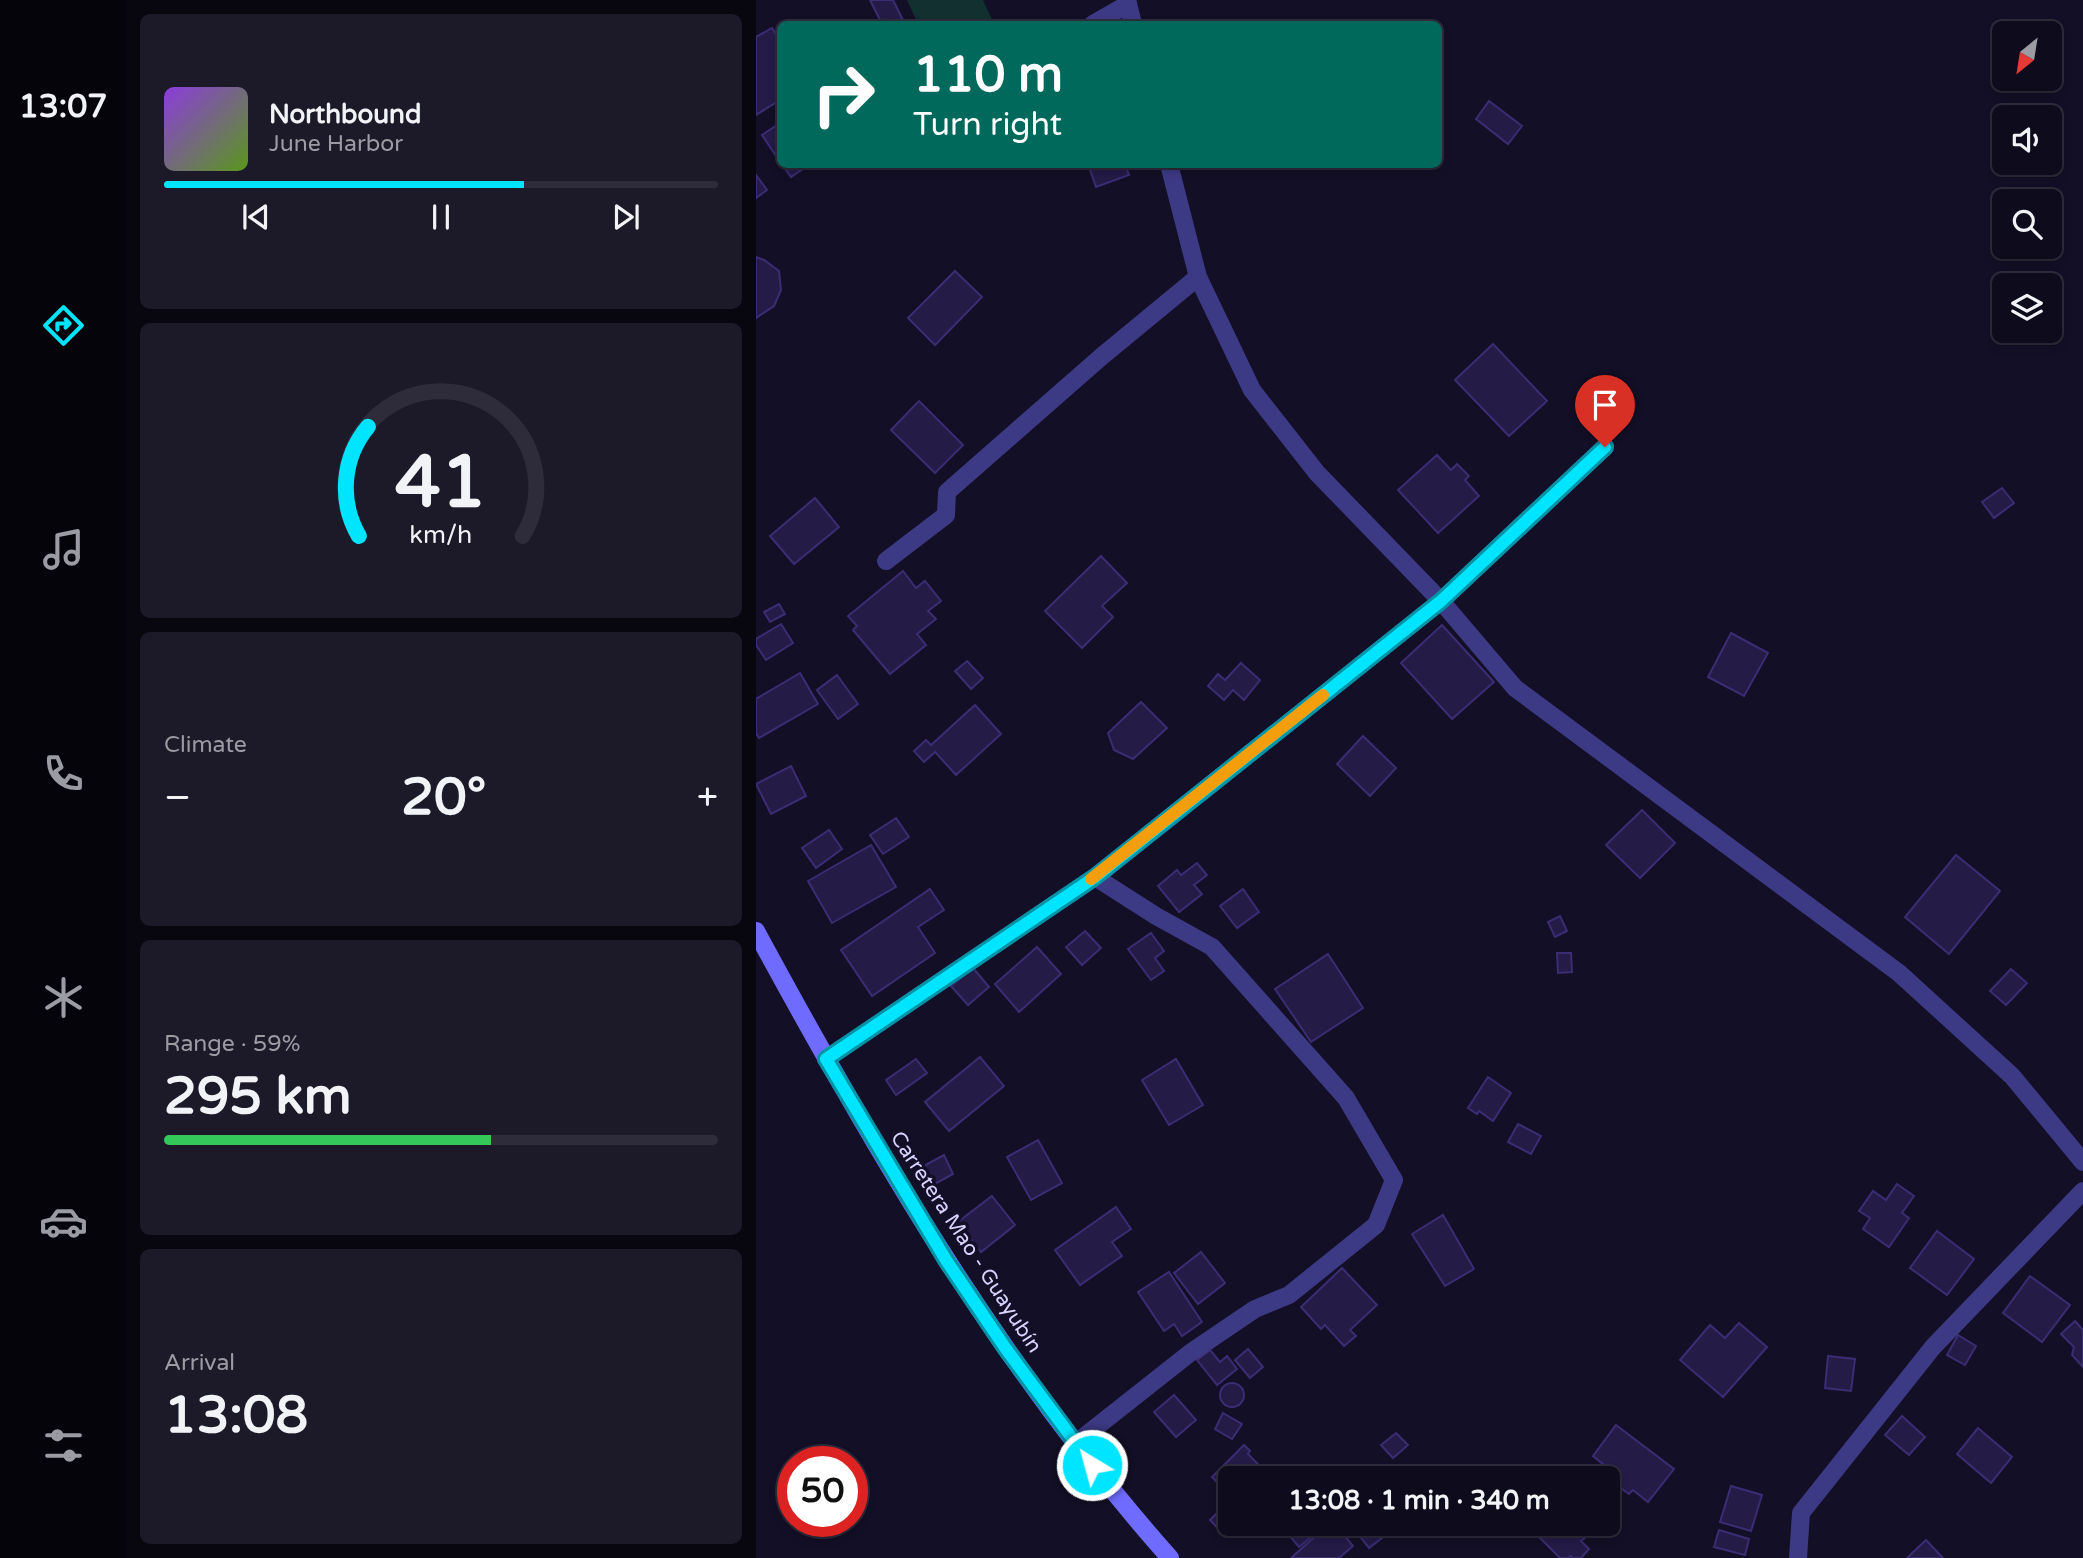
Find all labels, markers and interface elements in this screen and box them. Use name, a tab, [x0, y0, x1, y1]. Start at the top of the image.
north arrow	[1992, 21, 2062, 91]
map controls	[1992, 21, 2062, 343]
text: 110 m	[913, 46, 1063, 105]
icon: right	[798, 49, 889, 140]
text: 13:07	[19, 88, 107, 126]
text: Northbound	[269, 99, 421, 130]
button: sound	[1992, 105, 2062, 175]
text: Turn right	[913, 106, 1062, 144]
text: June Harbor	[269, 130, 403, 158]
button: search	[1992, 189, 2062, 259]
icon: previous	[237, 198, 275, 236]
icon: pause	[422, 198, 460, 236]
icon: next	[607, 198, 645, 236]
button: layers	[1992, 273, 2062, 343]
icon: directions	[39, 301, 88, 350]
pin	[1575, 375, 1635, 447]
icon: arrive	[1586, 386, 1624, 424]
text: 41	[395, 440, 487, 528]
text: km/h	[410, 520, 472, 550]
icon: music	[39, 525, 88, 574]
text: Climate	[164, 731, 247, 759]
icon: phone	[39, 749, 88, 798]
text: 20°	[401, 766, 486, 829]
text: −	[164, 775, 191, 821]
text: +	[697, 775, 718, 821]
icon: climate	[39, 973, 88, 1022]
text: Range · 59%	[164, 1030, 300, 1058]
text: 295 km	[164, 1065, 352, 1128]
street label: Carretera Mao - Guayubín	[885, 1127, 1047, 1357]
icon: car	[39, 1197, 88, 1246]
text: Arrival	[164, 1349, 235, 1377]
text: 13:08	[164, 1384, 308, 1447]
icon: filters	[39, 1421, 88, 1470]
position arrow	[1055, 1428, 1129, 1502]
speed limit sign: 50	[777, 1446, 868, 1537]
text: 13:08 · 1 min · 340 m	[1288, 1485, 1550, 1516]

